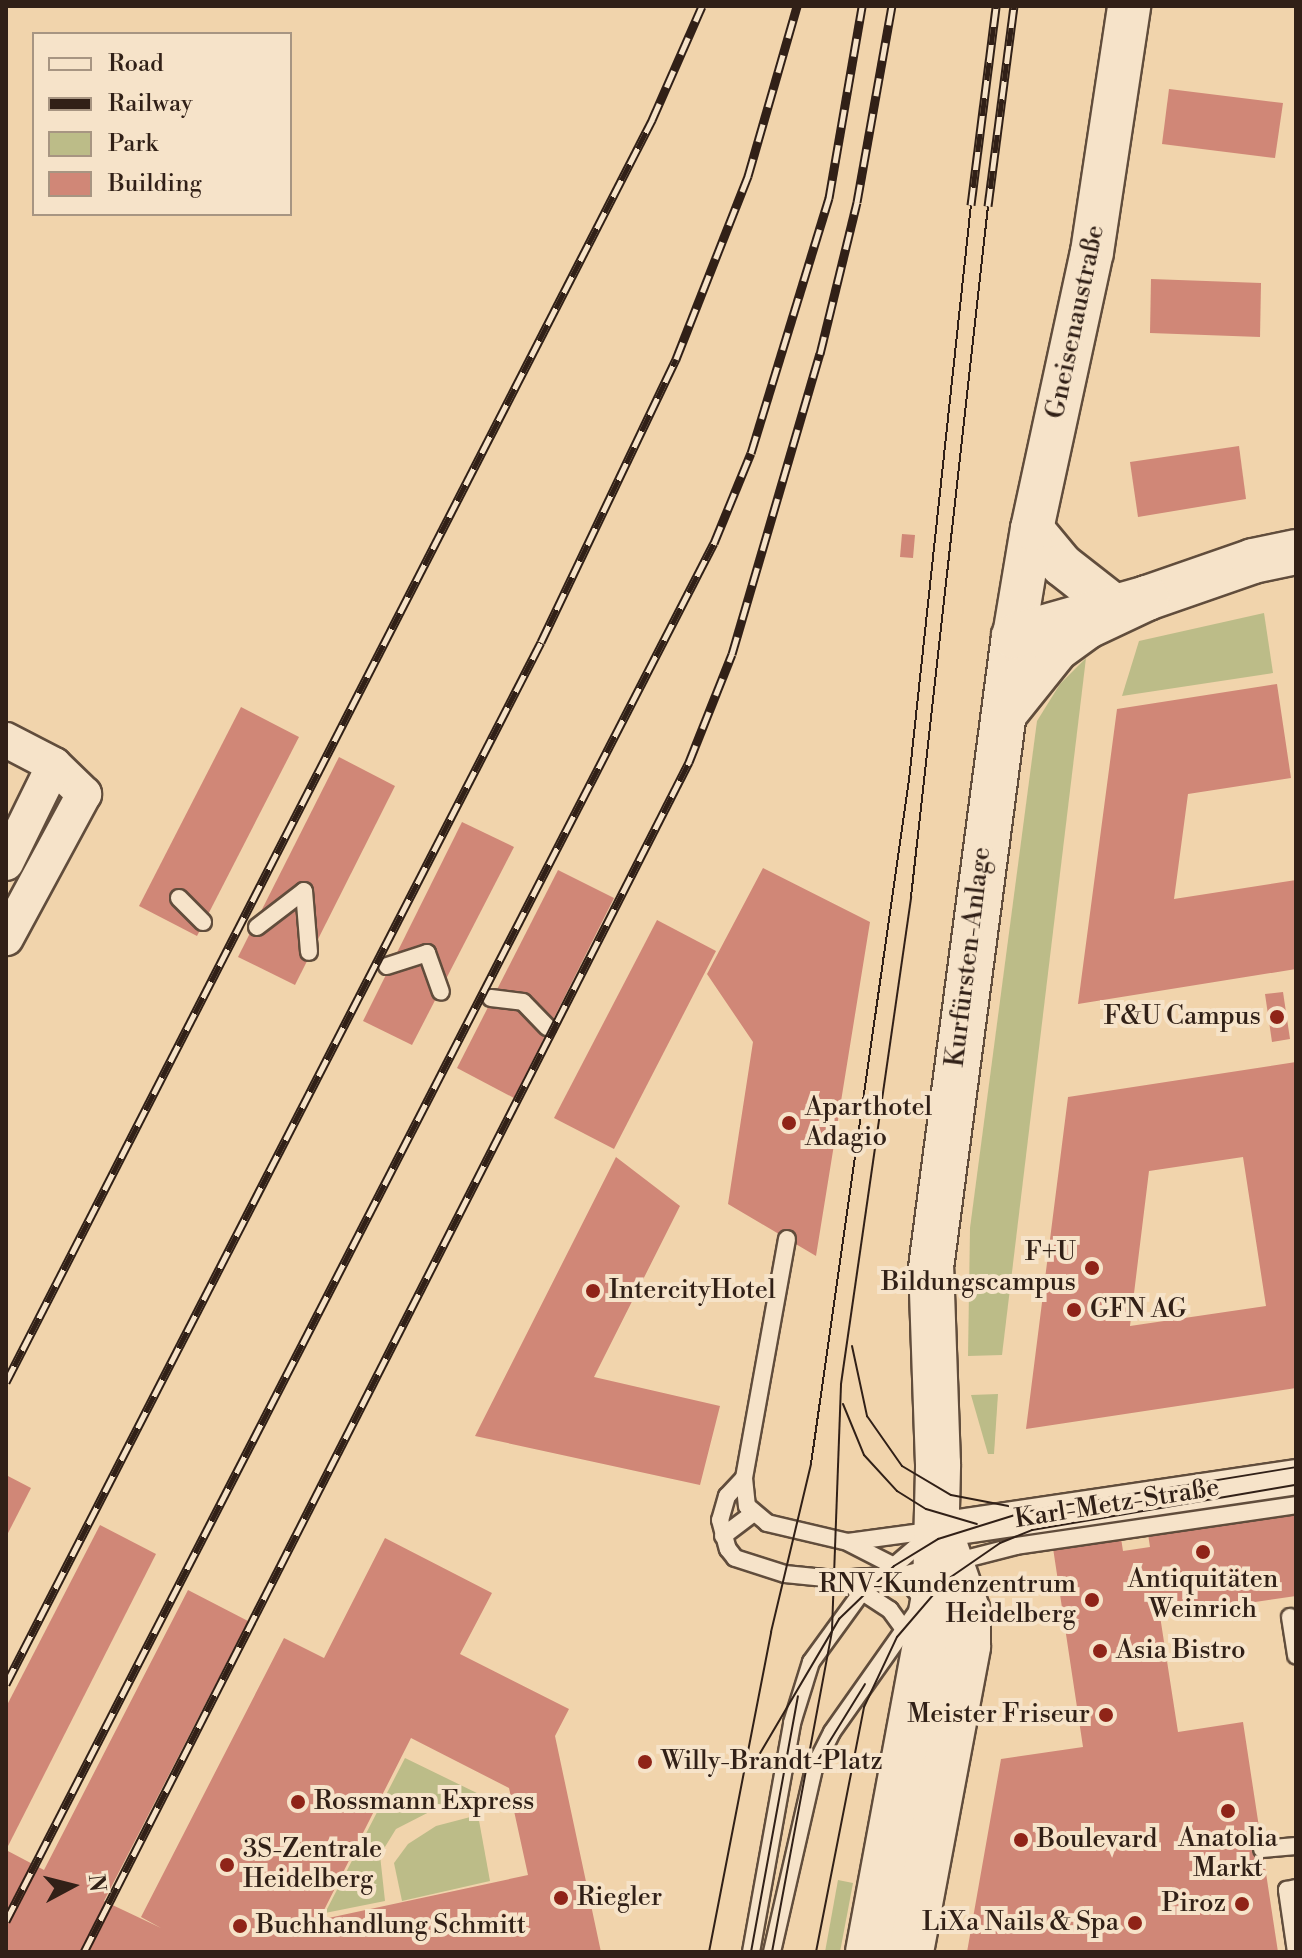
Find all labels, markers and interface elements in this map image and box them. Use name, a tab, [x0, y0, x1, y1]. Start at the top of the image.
legend	[32, 32, 292, 216]
text: Road	[108, 49, 164, 79]
text: Railway	[108, 89, 193, 119]
text: Park	[108, 129, 158, 159]
text: Building	[108, 169, 202, 199]
street label: Gneisenaustraße	[1040, 222, 1112, 422]
street label: Kurfürsten-Anlage	[940, 845, 998, 1069]
place label: F&U Campus	[1104, 1001, 1261, 1033]
marker: F&U Campus	[1268, 1008, 1286, 1026]
place label: Aparthotel Adagio	[805, 1092, 932, 1154]
marker: Aparthotel Adagio	[780, 1114, 798, 1132]
place label: F+U Bildungscampus	[881, 1237, 1076, 1298]
marker: F+U Bildungscampus	[1083, 1259, 1101, 1277]
place label: IntercityHotel	[609, 1275, 776, 1307]
marker: IntercityHotel	[584, 1282, 602, 1300]
place label: GFN AG	[1090, 1294, 1187, 1326]
marker: GFN AG	[1065, 1301, 1083, 1319]
street label: Karl-Metz-Straße	[1012, 1472, 1222, 1536]
marker: Antiquitäten Weinrich	[1194, 1543, 1212, 1561]
place label: Antiquitäten Weinrich	[1128, 1564, 1278, 1626]
place label: RNV-Kundenzentrum Heidelberg	[819, 1569, 1076, 1630]
marker: RNV-Kundenzentrum Heidelberg	[1083, 1591, 1101, 1609]
place label: Asia Bistro	[1116, 1635, 1246, 1667]
marker: Asia Bistro	[1091, 1642, 1109, 1660]
place label: Meister Friseur	[907, 1699, 1090, 1731]
marker: Meister Friseur	[1097, 1706, 1115, 1724]
place label: Willy-Brandt-Platz	[661, 1746, 883, 1778]
marker: Willy-Brandt-Platz	[636, 1753, 654, 1771]
place label: Rossmann Express	[314, 1786, 535, 1818]
marker: Rossmann Express	[289, 1793, 307, 1811]
marker: Anatolia Markt	[1219, 1802, 1237, 1820]
place label: Anatolia Markt	[1178, 1823, 1278, 1884]
place label: Boulevard	[1037, 1824, 1157, 1856]
marker: Boulevard	[1012, 1831, 1030, 1849]
place label: 3S-Zentrale Heidelberg	[243, 1834, 382, 1896]
north arrow	[32, 1846, 112, 1926]
marker: 3S-Zentrale Heidelberg	[218, 1856, 236, 1874]
text: N	[82, 1873, 111, 1893]
place label: Riegler	[577, 1882, 662, 1914]
place label: Piroz	[1162, 1888, 1226, 1920]
marker: Riegler	[552, 1889, 570, 1907]
marker: Piroz	[1233, 1895, 1251, 1913]
place label: LiXa Nails & Spa	[922, 1907, 1119, 1939]
place label: Buchhandlung Schmitt	[256, 1910, 526, 1942]
marker: LiXa Nails & Spa	[1126, 1914, 1144, 1932]
marker: Buchhandlung Schmitt	[231, 1917, 249, 1935]

